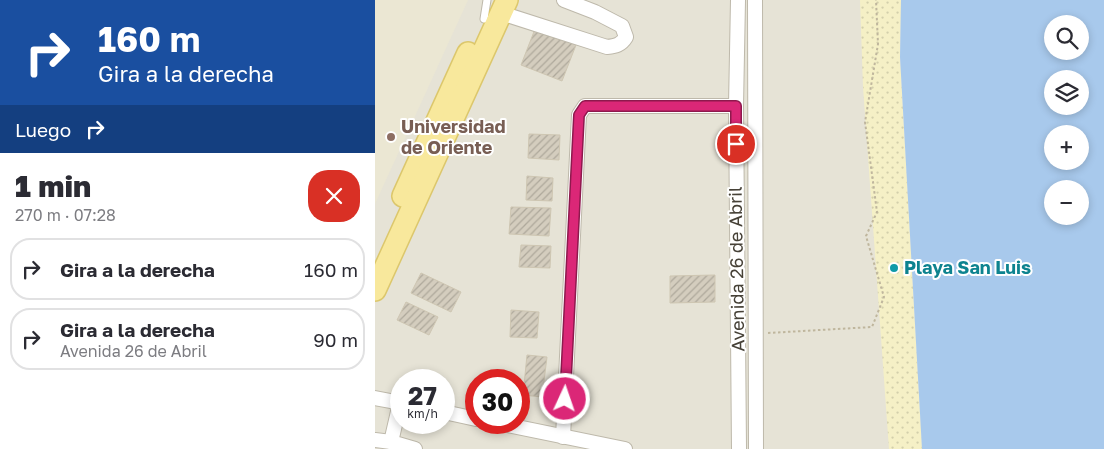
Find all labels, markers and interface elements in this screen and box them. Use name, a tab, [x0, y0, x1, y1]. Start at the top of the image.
map controls	[1044, 15, 1089, 225]
button: search	[1044, 15, 1089, 60]
text: 160 m	[98, 18, 200, 60]
icon: right	[15, 20, 80, 85]
text: Gira a la derecha	[98, 60, 274, 87]
button: layers	[1044, 70, 1089, 115]
icon: right	[81, 115, 109, 143]
place label: Universidad de Oriente	[401, 115, 506, 158]
text: Luego	[15, 118, 71, 141]
pin	[715, 123, 757, 165]
button: +	[1044, 125, 1089, 170]
icon: arrive	[722, 130, 750, 158]
marker: Universidad de Oriente	[385, 131, 397, 143]
text: 1 min	[15, 168, 91, 204]
button: close	[308, 170, 360, 222]
button: −	[1044, 180, 1089, 225]
street label: Avenida 26 de Abril	[724, 186, 748, 352]
text: 270 m · 07:28	[15, 205, 116, 225]
icon: right	[17, 255, 45, 283]
place label: Playa San Luis	[904, 256, 1031, 278]
text: Gira a la derecha	[60, 258, 215, 281]
text: 160 m	[304, 258, 358, 281]
marker: Playa San Luis	[888, 262, 900, 274]
text: Gira a la derecha	[60, 318, 215, 341]
icon: right	[17, 325, 45, 353]
text: 90 m	[313, 328, 358, 351]
text: Avenida 26 de Abril	[60, 341, 207, 361]
speed limit sign: 30	[465, 369, 530, 434]
position arrow	[538, 372, 590, 424]
text: 27	[408, 380, 437, 411]
text: km/h	[407, 406, 438, 421]

